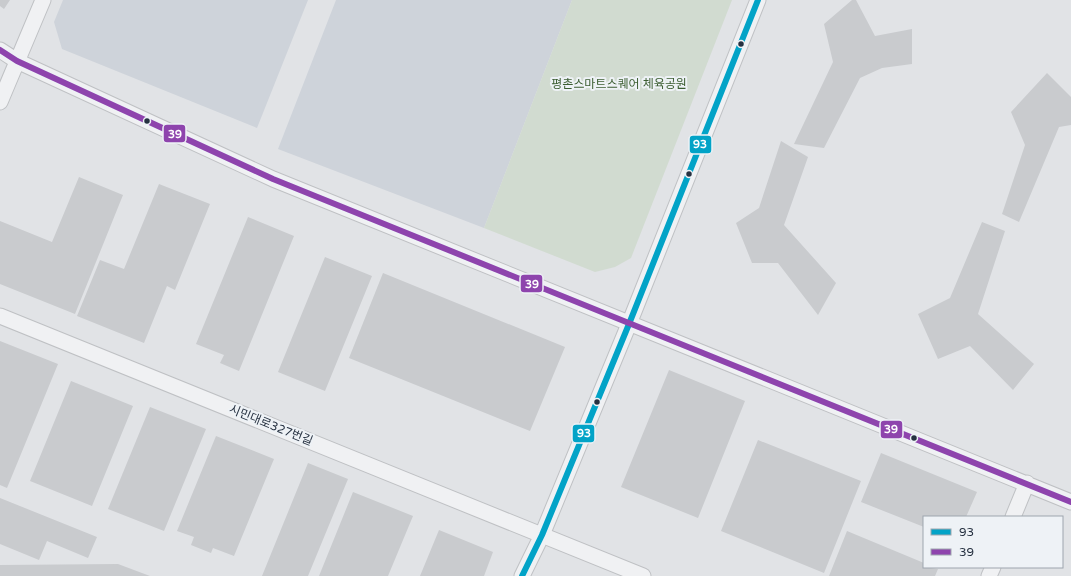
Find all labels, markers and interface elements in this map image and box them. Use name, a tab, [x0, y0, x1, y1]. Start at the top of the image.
unlabelled marker	[736, 39, 746, 49]
park label: 평촌스마트스퀘어 체육공원	[551, 77, 687, 91]
unlabelled marker	[142, 116, 152, 126]
line badge: 39	[163, 124, 186, 143]
text: 39	[168, 128, 182, 141]
line badge: 93	[689, 135, 712, 154]
text: 93	[693, 138, 707, 151]
unlabelled marker	[684, 169, 694, 179]
line badge: 39	[520, 274, 543, 293]
text: 39	[525, 278, 539, 291]
unlabelled marker	[592, 397, 602, 407]
street label: 시민대로327번길	[227, 402, 315, 448]
line badge: 39	[880, 420, 903, 439]
text: 39	[884, 423, 898, 436]
line badge: 93	[572, 424, 595, 443]
text: 93	[577, 427, 591, 440]
unlabelled marker	[909, 433, 919, 443]
legend	[923, 516, 1063, 568]
text: 93	[959, 525, 974, 539]
text: 39	[959, 545, 974, 559]

